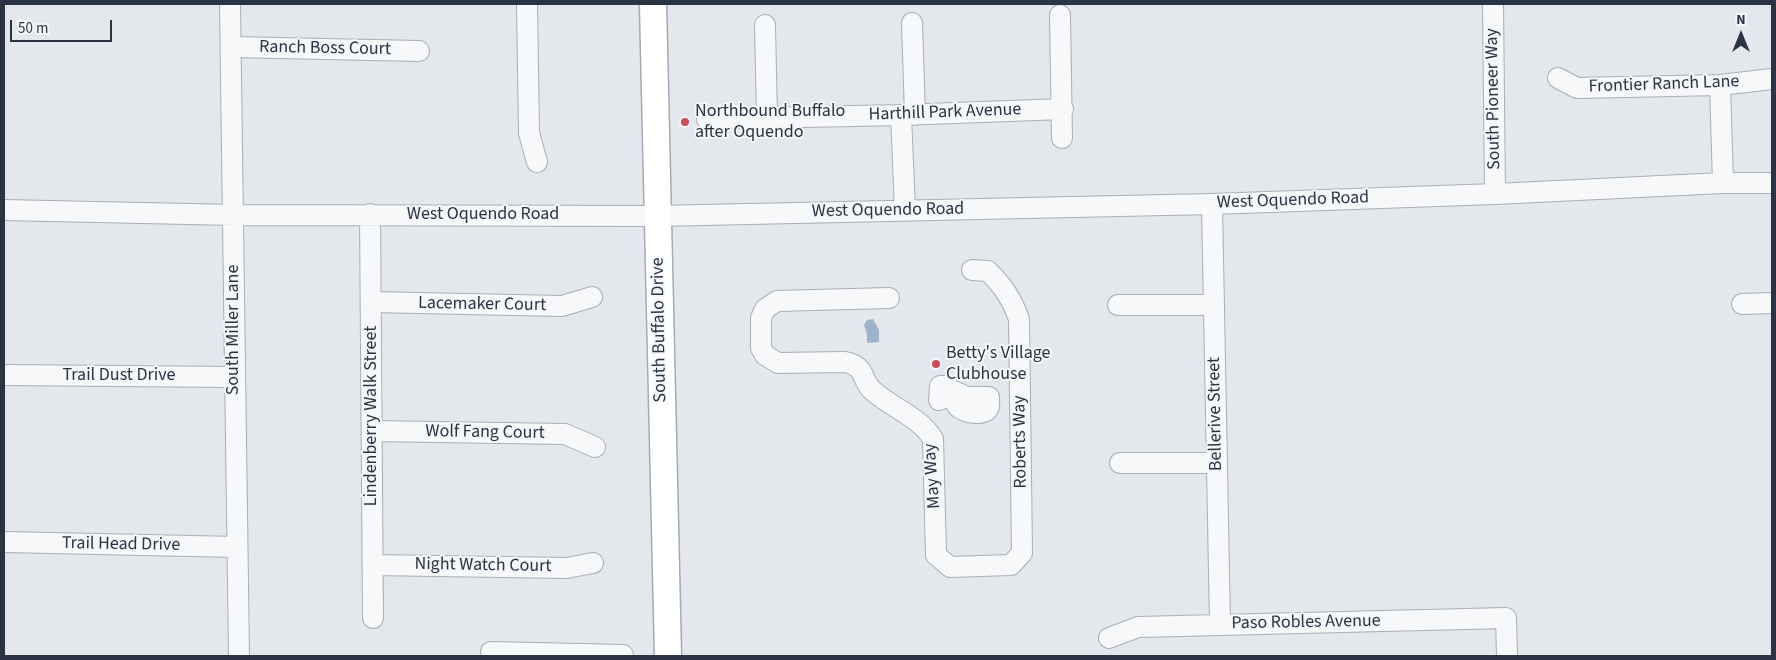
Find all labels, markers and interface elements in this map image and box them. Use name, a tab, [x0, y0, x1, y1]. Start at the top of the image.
scale bar	[12, 10, 115, 42]
north arrow	[1716, 10, 1766, 60]
text: N	[1736, 10, 1746, 30]
text: 50 m	[18, 18, 48, 39]
street label: South Pioneer Way	[1482, 28, 1506, 170]
street label: Ranch Boss Court	[259, 37, 391, 61]
street label: Frontier Ranch Lane	[1588, 72, 1740, 98]
street label: Harthill Park Avenue	[868, 100, 1022, 126]
place label: Northbound Buffalo after Oquendo	[695, 101, 845, 144]
marker: Northbound Buffalo after Oquendo	[679, 116, 691, 128]
street label: West Oquendo Road	[1216, 188, 1370, 214]
street label: West Oquendo Road	[812, 199, 964, 223]
street label: West Oquendo Road	[407, 204, 559, 226]
street label: South Buffalo Drive	[648, 257, 672, 403]
street label: South Miller Lane	[223, 265, 245, 395]
street label: Lacemaker Court	[418, 293, 546, 317]
street label: Lindenberry Walk Street	[361, 326, 383, 506]
place label: Betty's Village Clubhouse	[946, 343, 1051, 386]
street label: Bellerive Street	[1204, 357, 1228, 471]
marker: Betty's Village Clubhouse	[930, 358, 942, 370]
street label: Trail Dust Drive	[62, 365, 176, 387]
street label: Roberts Way	[1009, 395, 1033, 489]
street label: Wolf Fang Court	[425, 421, 545, 445]
street label: May Way	[920, 443, 946, 509]
street label: Trail Head Drive	[62, 533, 180, 557]
street label: Night Watch Court	[414, 554, 552, 578]
street label: Paso Robles Avenue	[1231, 611, 1381, 635]

